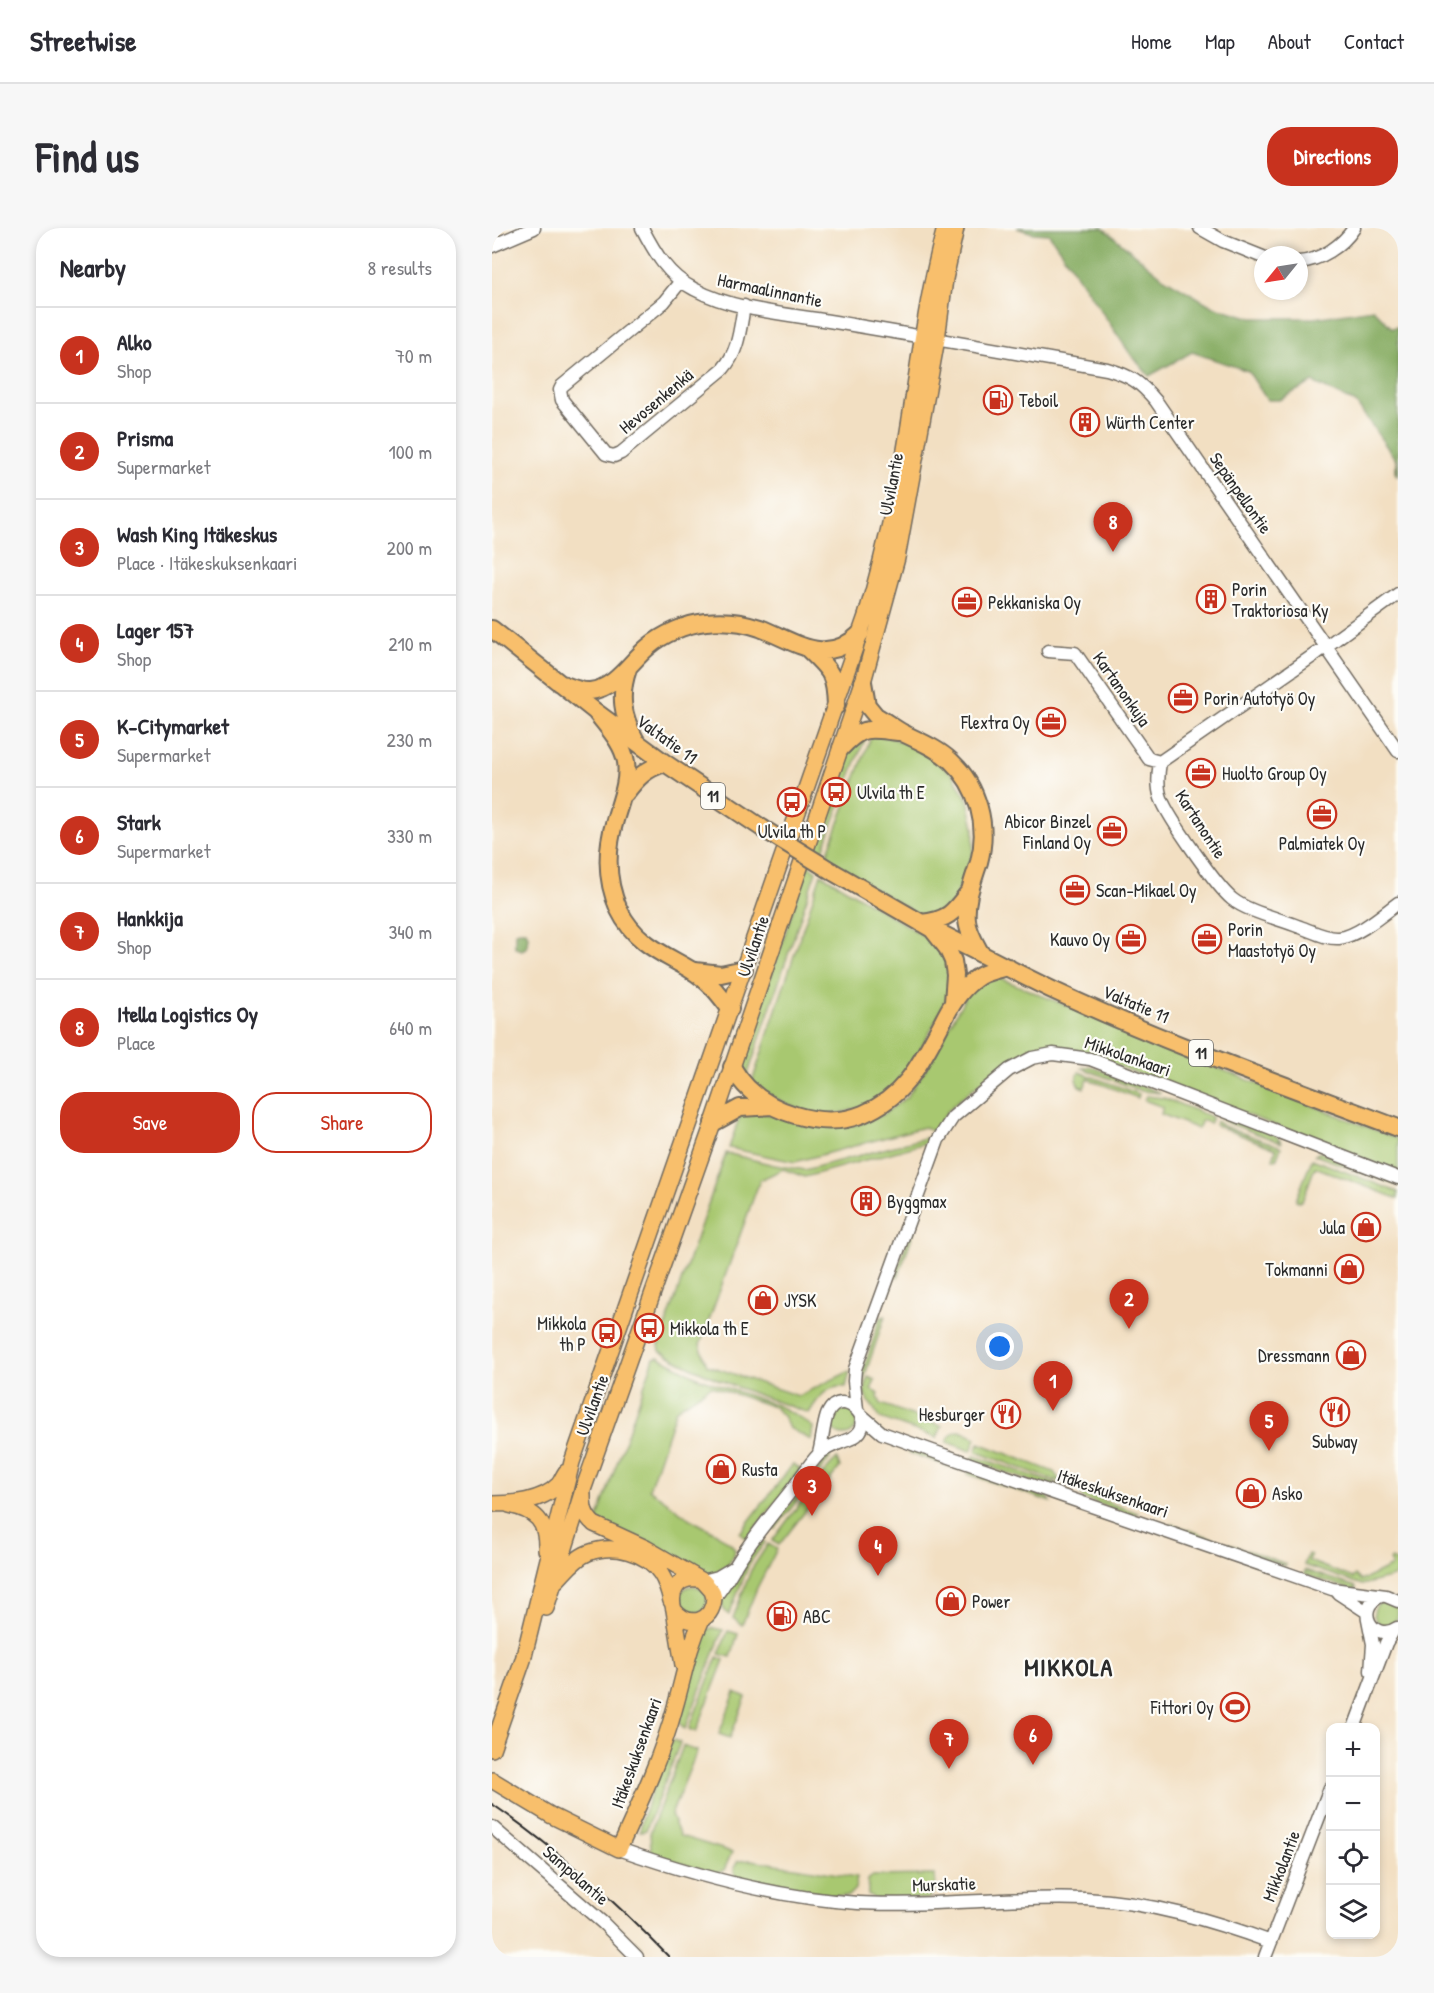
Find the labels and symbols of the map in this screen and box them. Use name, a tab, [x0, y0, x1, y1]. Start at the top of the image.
north arrow	[1254, 246, 1308, 300]
street label: Harmaalinnantie	[715, 267, 825, 313]
street label: Hevosenkenkä	[614, 363, 698, 439]
fuel station icon: Teboil	[982, 384, 1014, 416]
place label: Teboil	[1019, 388, 1058, 413]
building icon: Würth Center	[1069, 406, 1101, 438]
place label: Würth Center	[1106, 410, 1195, 435]
street label: Sepänpellontie	[1204, 447, 1278, 539]
street label: Ulvilantie	[873, 451, 909, 517]
pin: 8	[1094, 502, 1132, 552]
place label: Porin Traktoriosa Ky	[1232, 577, 1329, 623]
building icon: Porin Traktoriosa Ky	[1195, 583, 1227, 615]
office icon: Pekkaniska Oy	[951, 586, 983, 618]
place label: Pekkaniska Oy	[988, 590, 1082, 615]
street label: Kartanonkuja	[1087, 647, 1157, 731]
office icon: Porin Autotyö Oy	[1167, 682, 1199, 714]
place label: Porin Autotyö Oy	[1204, 686, 1316, 711]
office icon: Flextra Oy	[1035, 706, 1067, 738]
street label: Valtatie 11	[631, 708, 703, 770]
place label: Flextra Oy	[960, 710, 1030, 735]
office icon: Huolto Group Oy	[1185, 757, 1217, 789]
place label: Huolto Group Oy	[1222, 761, 1327, 786]
bus stop icon: Ulvila th E	[820, 776, 852, 808]
place label: Ulvila th E	[857, 780, 925, 805]
road number: 11	[701, 783, 725, 809]
street label: Kartanontie	[1169, 785, 1233, 863]
bus stop icon: Ulvila th P	[776, 786, 808, 818]
office icon: Palmiatek Oy	[1306, 798, 1338, 830]
place label: Abicor Binzel Finland Oy	[1005, 809, 1091, 855]
office icon: Abicor Binzel Finland Oy	[1096, 815, 1128, 847]
place label: Ulvila th P	[758, 819, 826, 844]
place label: Palmiatek Oy	[1279, 831, 1366, 856]
office icon: Scan-Mikael Oy	[1059, 874, 1091, 906]
place label: Scan-Mikael Oy	[1096, 878, 1197, 903]
street label: Ulvilantie	[731, 912, 775, 980]
place label: Porin Maastotyö Oy	[1228, 917, 1316, 963]
office icon: Kauvo Oy	[1115, 923, 1147, 955]
office icon: Porin Maastotyö Oy	[1191, 923, 1223, 955]
place label: Kauvo Oy	[1050, 927, 1110, 952]
street label: Valtatie 11	[1099, 979, 1173, 1029]
street label: Mikkolankaari	[1082, 1030, 1174, 1082]
road number: 11	[1189, 1040, 1213, 1066]
building icon: Byggmax	[850, 1185, 882, 1217]
place label: Byggmax	[887, 1189, 947, 1214]
shop icon: Jula	[1350, 1211, 1382, 1243]
place label: Jula	[1319, 1215, 1345, 1240]
shop icon: Tokmanni	[1333, 1253, 1365, 1285]
place label: Tokmanni	[1265, 1257, 1328, 1282]
pin: 2	[1110, 1280, 1148, 1329]
shop icon: JYSK	[747, 1284, 779, 1316]
place label: JYSK	[784, 1288, 817, 1313]
place label: Mikkola th P	[537, 1311, 586, 1357]
bus stop icon: Mikkola th E	[633, 1312, 665, 1344]
place label: Mikkola th E	[670, 1316, 749, 1341]
bus stop icon: Mikkola th P	[591, 1317, 623, 1349]
your location	[985, 1332, 1014, 1361]
shop icon: Dressmann	[1335, 1339, 1367, 1371]
place label: Dressmann	[1258, 1343, 1330, 1368]
pin: 1	[1034, 1362, 1072, 1411]
street label: Ulvilantie	[569, 1371, 615, 1439]
restaurant icon: Subway	[1319, 1396, 1351, 1428]
restaurant icon: Hesburger	[990, 1398, 1022, 1430]
place label: Hesburger	[919, 1402, 985, 1427]
pin: 5	[1250, 1402, 1288, 1451]
place label: Subway	[1312, 1429, 1358, 1454]
shop icon: Rusta	[705, 1453, 737, 1485]
place label: Rusta	[742, 1457, 778, 1482]
street label: Itäkeskuksenkaari	[1054, 1462, 1172, 1524]
pin: 3	[792, 1466, 832, 1516]
shop icon: Asko	[1235, 1477, 1267, 1509]
place label: Asko	[1272, 1481, 1302, 1506]
pin: 4	[858, 1526, 898, 1576]
shop icon: Power	[935, 1585, 967, 1617]
place label: Power	[972, 1589, 1010, 1614]
fuel station icon: ABC	[766, 1600, 798, 1632]
place label: ABC	[803, 1604, 831, 1629]
district label: MIKKOLA	[1024, 1651, 1114, 1683]
sports icon: Fittori Oy	[1219, 1691, 1251, 1723]
street label: Itäkeskuksenkaari	[604, 1694, 668, 1812]
place label: Fittori Oy	[1150, 1695, 1214, 1720]
pin: 6	[1014, 1716, 1052, 1765]
pin: 7	[930, 1720, 968, 1769]
street label: Mikkolantie	[1256, 1827, 1306, 1905]
street label: Sampolantie	[538, 1839, 614, 1911]
street label: Murskatie	[912, 1870, 976, 1898]

